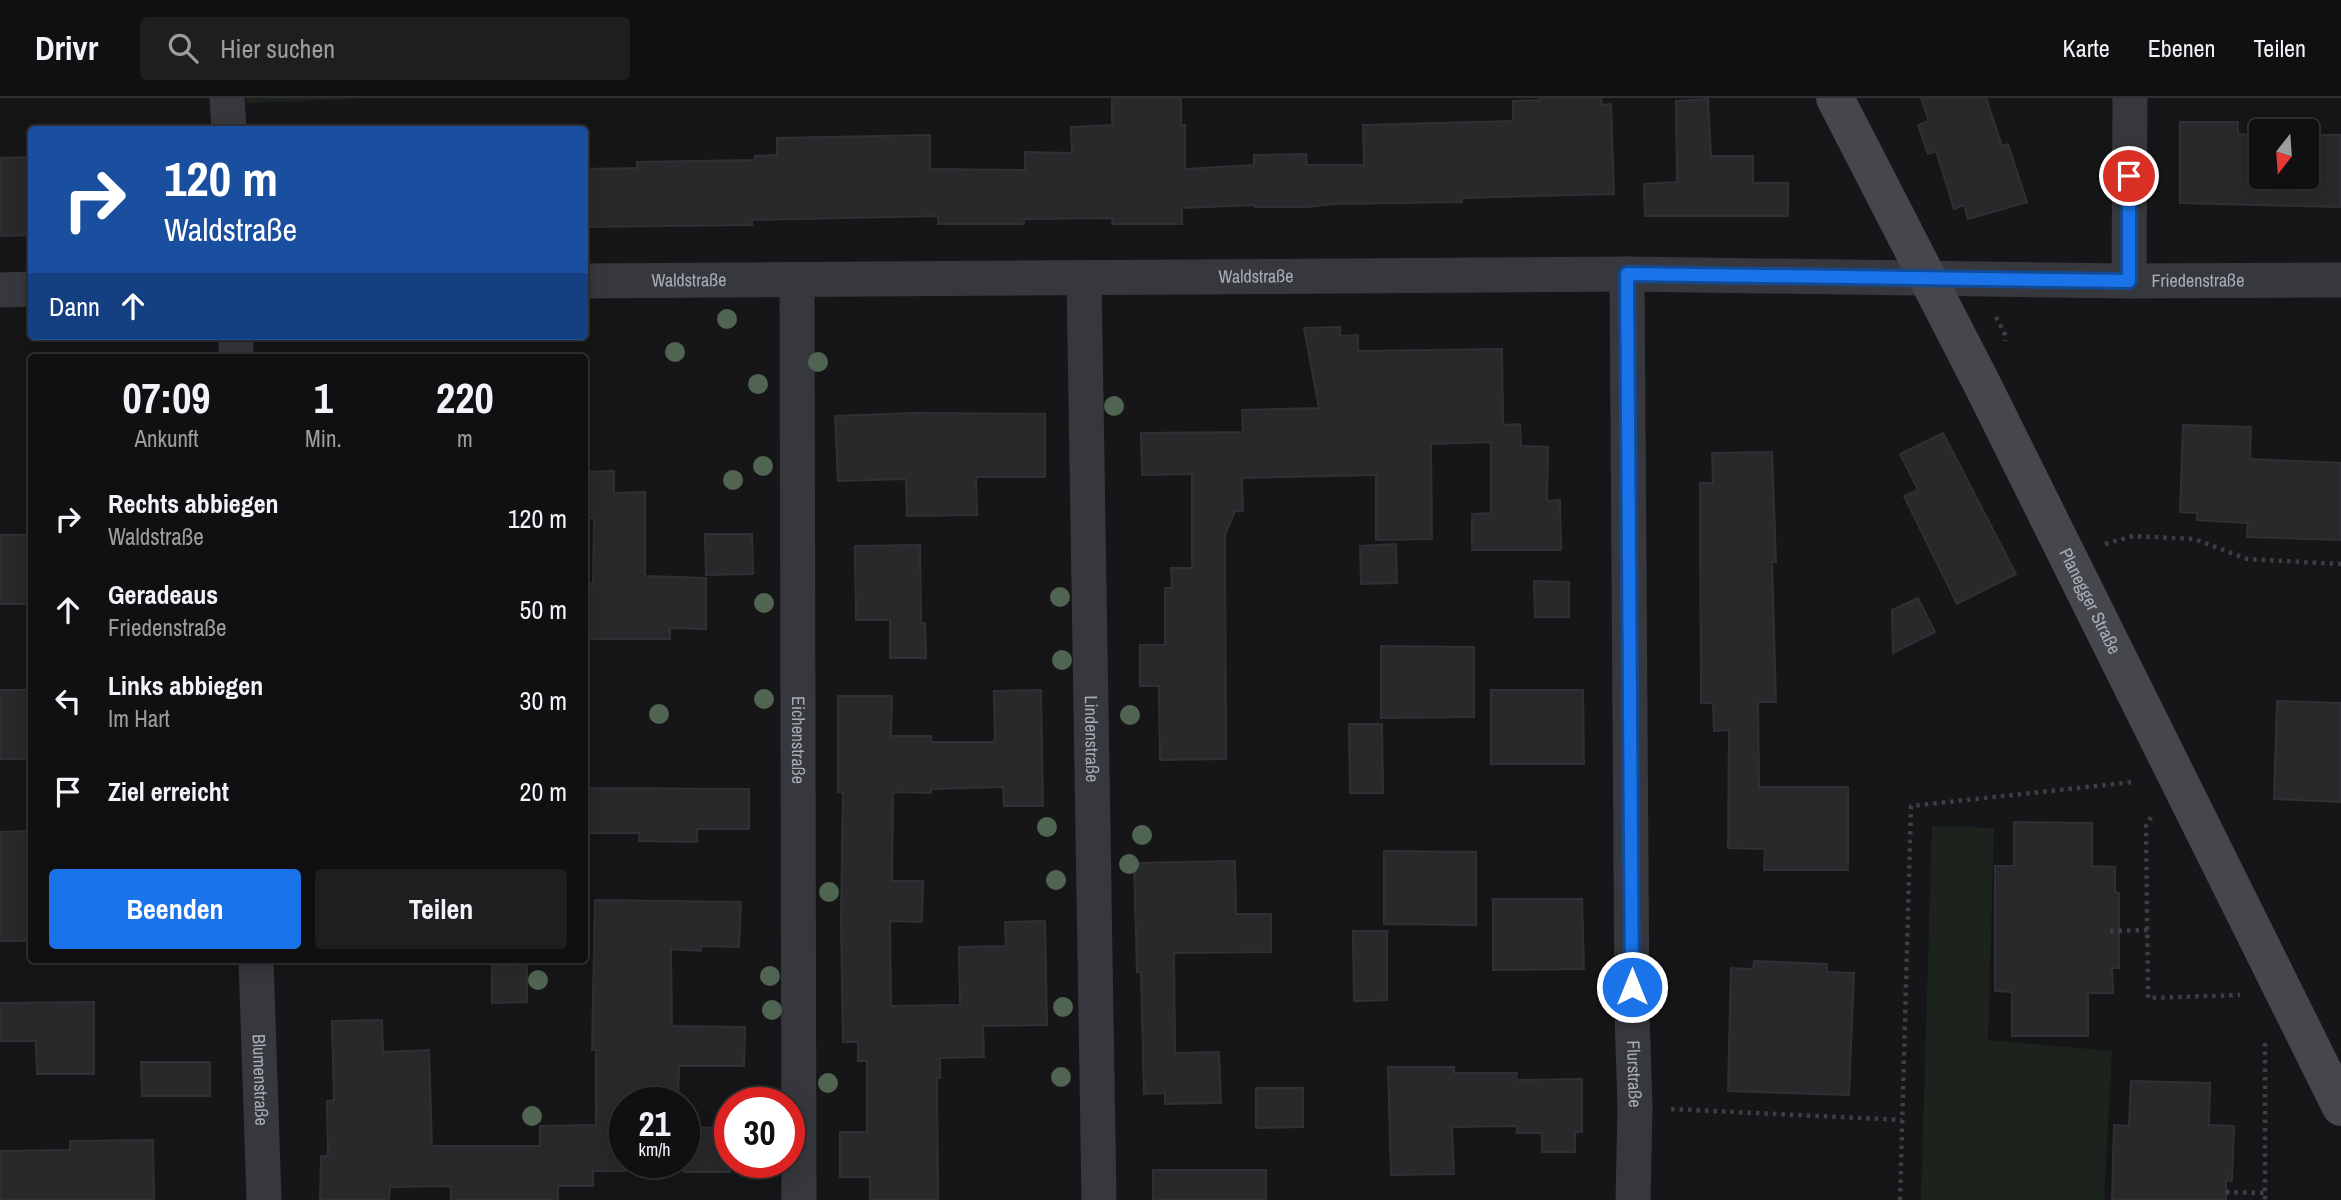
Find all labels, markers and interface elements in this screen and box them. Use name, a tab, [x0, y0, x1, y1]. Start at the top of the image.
search box	[140, 17, 630, 80]
text: Drivr	[35, 26, 98, 70]
icon: search	[164, 29, 202, 67]
text: Hier suchen	[220, 31, 335, 66]
text: Karte	[2063, 32, 2110, 64]
text: Ebenen	[2148, 32, 2215, 64]
text: Teilen	[2253, 32, 2306, 64]
north arrow	[2249, 119, 2319, 189]
map controls	[2249, 119, 2319, 189]
text: 120 m	[164, 145, 278, 211]
pin	[2099, 146, 2159, 206]
icon: right	[49, 154, 140, 245]
icon: arrive	[2110, 157, 2148, 195]
text: Waldstraße	[164, 208, 297, 251]
street label: Waldstraße	[1218, 263, 1294, 289]
street label: Waldstraße	[651, 267, 727, 293]
street label: Friedenstraße	[2151, 267, 2244, 293]
icon: ahead	[114, 287, 152, 325]
text: Dann	[49, 289, 100, 324]
text: 07:09	[122, 370, 211, 426]
text: 1	[314, 370, 333, 426]
text: 220	[436, 370, 494, 426]
text: Ankunft	[134, 423, 198, 454]
text: Min.	[305, 423, 342, 454]
text: m	[457, 423, 473, 454]
text: Rechts abbiegen	[108, 486, 279, 521]
icon: right	[49, 500, 87, 538]
text: 120 m	[508, 501, 567, 536]
text: Waldstraße	[108, 521, 204, 552]
street label: Planegger Straße	[2053, 543, 2127, 658]
text: Geradeaus	[108, 577, 218, 612]
icon: ahead	[49, 591, 87, 629]
text: 50 m	[520, 592, 567, 627]
text: Friedenstraße	[108, 612, 226, 643]
text: Links abbiegen	[108, 668, 263, 703]
icon: left	[49, 682, 87, 720]
text: 30 m	[520, 683, 567, 718]
street label: Lindenstraße	[1079, 695, 1105, 783]
street label: Eichenstraße	[786, 696, 811, 784]
text: Im Hart	[108, 703, 170, 734]
icon: arrive	[49, 773, 87, 811]
text: Ziel erreicht	[108, 774, 229, 809]
text: 20 m	[520, 774, 567, 809]
button: Beenden	[49, 869, 301, 949]
button: Teilen	[315, 869, 567, 949]
position arrow	[1595, 950, 1669, 1024]
street label: Blumenstraße	[246, 1034, 275, 1126]
street label: Flurstraße	[1621, 1040, 1648, 1108]
speed limit sign: 30	[714, 1087, 805, 1178]
text: 21	[639, 1100, 670, 1147]
text: km/h	[639, 1137, 671, 1162]

